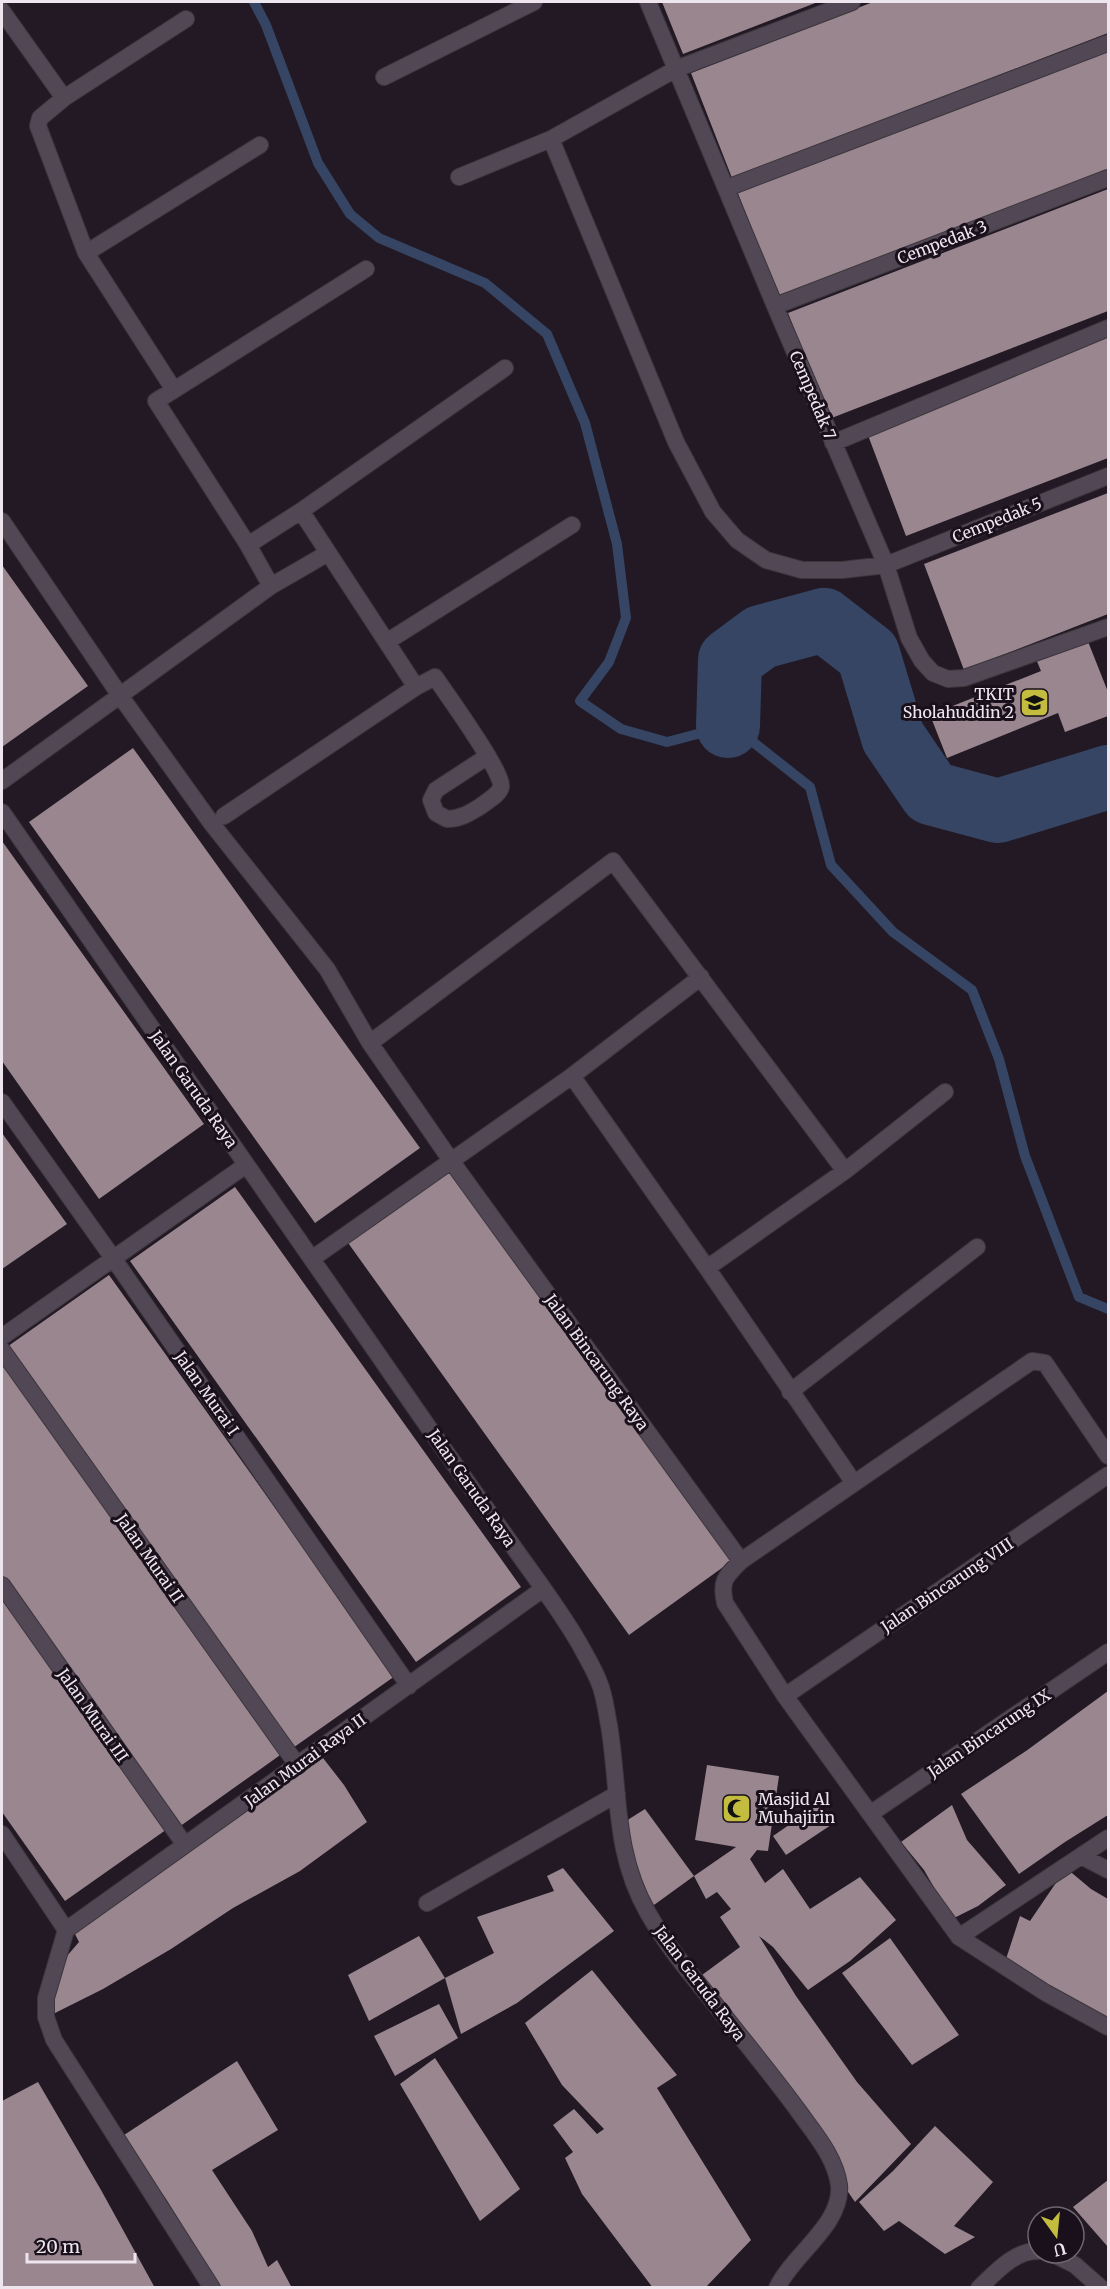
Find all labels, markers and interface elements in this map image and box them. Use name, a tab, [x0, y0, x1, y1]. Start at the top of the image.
street label: Cempedak 3	[894, 216, 990, 268]
street label: Cempedak 7	[785, 348, 841, 442]
street label: Cempedak 5	[949, 493, 1045, 547]
place label: TKIT Sholahuddin 2	[903, 684, 1014, 722]
school or university icon: TKIT Sholahuddin 2	[1019, 687, 1051, 719]
street label: Jalan Garuda Raya	[145, 1026, 242, 1152]
street label: Jalan Bincarung Raya	[540, 1289, 653, 1434]
street label: Jalan Murai I	[170, 1346, 243, 1439]
street label: Jalan Garuda Raya	[423, 1425, 520, 1551]
street label: Jalan Murai II	[111, 1509, 188, 1606]
street label: Jalan Bincarung VIII	[876, 1533, 1017, 1637]
street label: Jalan Murai III	[53, 1663, 133, 1766]
street label: Jalan Bincarung IX	[923, 1684, 1055, 1782]
street label: Jalan Murai Raya II	[240, 1709, 370, 1811]
place label: Masjid Al Muhajirin	[758, 1789, 836, 1827]
mosque icon: Masjid Al Muhajirin	[721, 1792, 753, 1824]
street label: Jalan Garuda Raya	[650, 1921, 750, 2045]
north arrow	[1026, 2205, 1086, 2265]
scale bar	[27, 2226, 135, 2264]
text: 20 m	[36, 2235, 80, 2258]
text: U	[1051, 2238, 1068, 2261]

